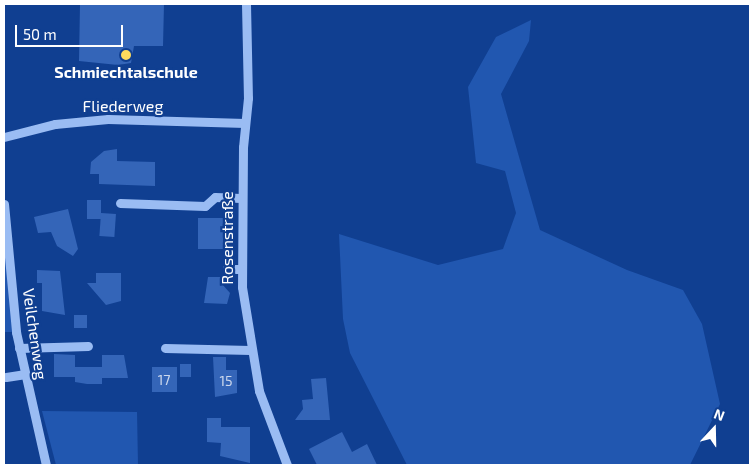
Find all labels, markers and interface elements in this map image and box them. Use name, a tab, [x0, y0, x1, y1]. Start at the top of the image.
scale bar	[18, 15, 125, 47]
text: 50 m	[23, 25, 57, 43]
marker: Schmiechtalschule	[120, 49, 132, 61]
place label: Schmiechtalschule	[54, 62, 198, 82]
street label: Fliederweg	[83, 96, 163, 116]
street label: Rosenstraße	[217, 191, 237, 285]
street label: Veilchenweg	[19, 287, 51, 381]
house number: 17	[158, 372, 170, 388]
house number: 15	[219, 373, 233, 389]
north arrow	[689, 404, 739, 454]
text: N	[712, 405, 727, 424]

